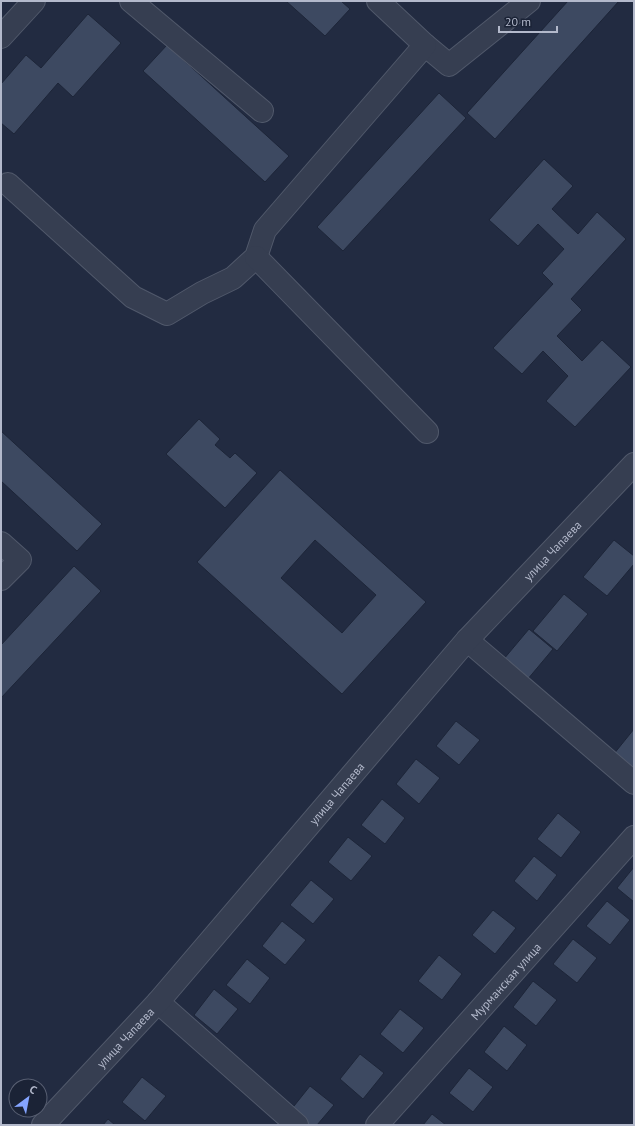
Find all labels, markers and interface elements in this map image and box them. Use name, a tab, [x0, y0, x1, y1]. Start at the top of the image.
scale bar	[499, 8, 557, 34]
text: 20 m	[505, 14, 531, 29]
street label: улица Чапаева	[520, 517, 584, 584]
street label: улица Чапаева	[305, 759, 367, 827]
street label: Мурманская улица	[467, 939, 544, 1023]
street label: улица Чапаева	[93, 1004, 157, 1071]
north arrow	[8, 1078, 48, 1118]
text: С	[27, 1082, 40, 1097]

